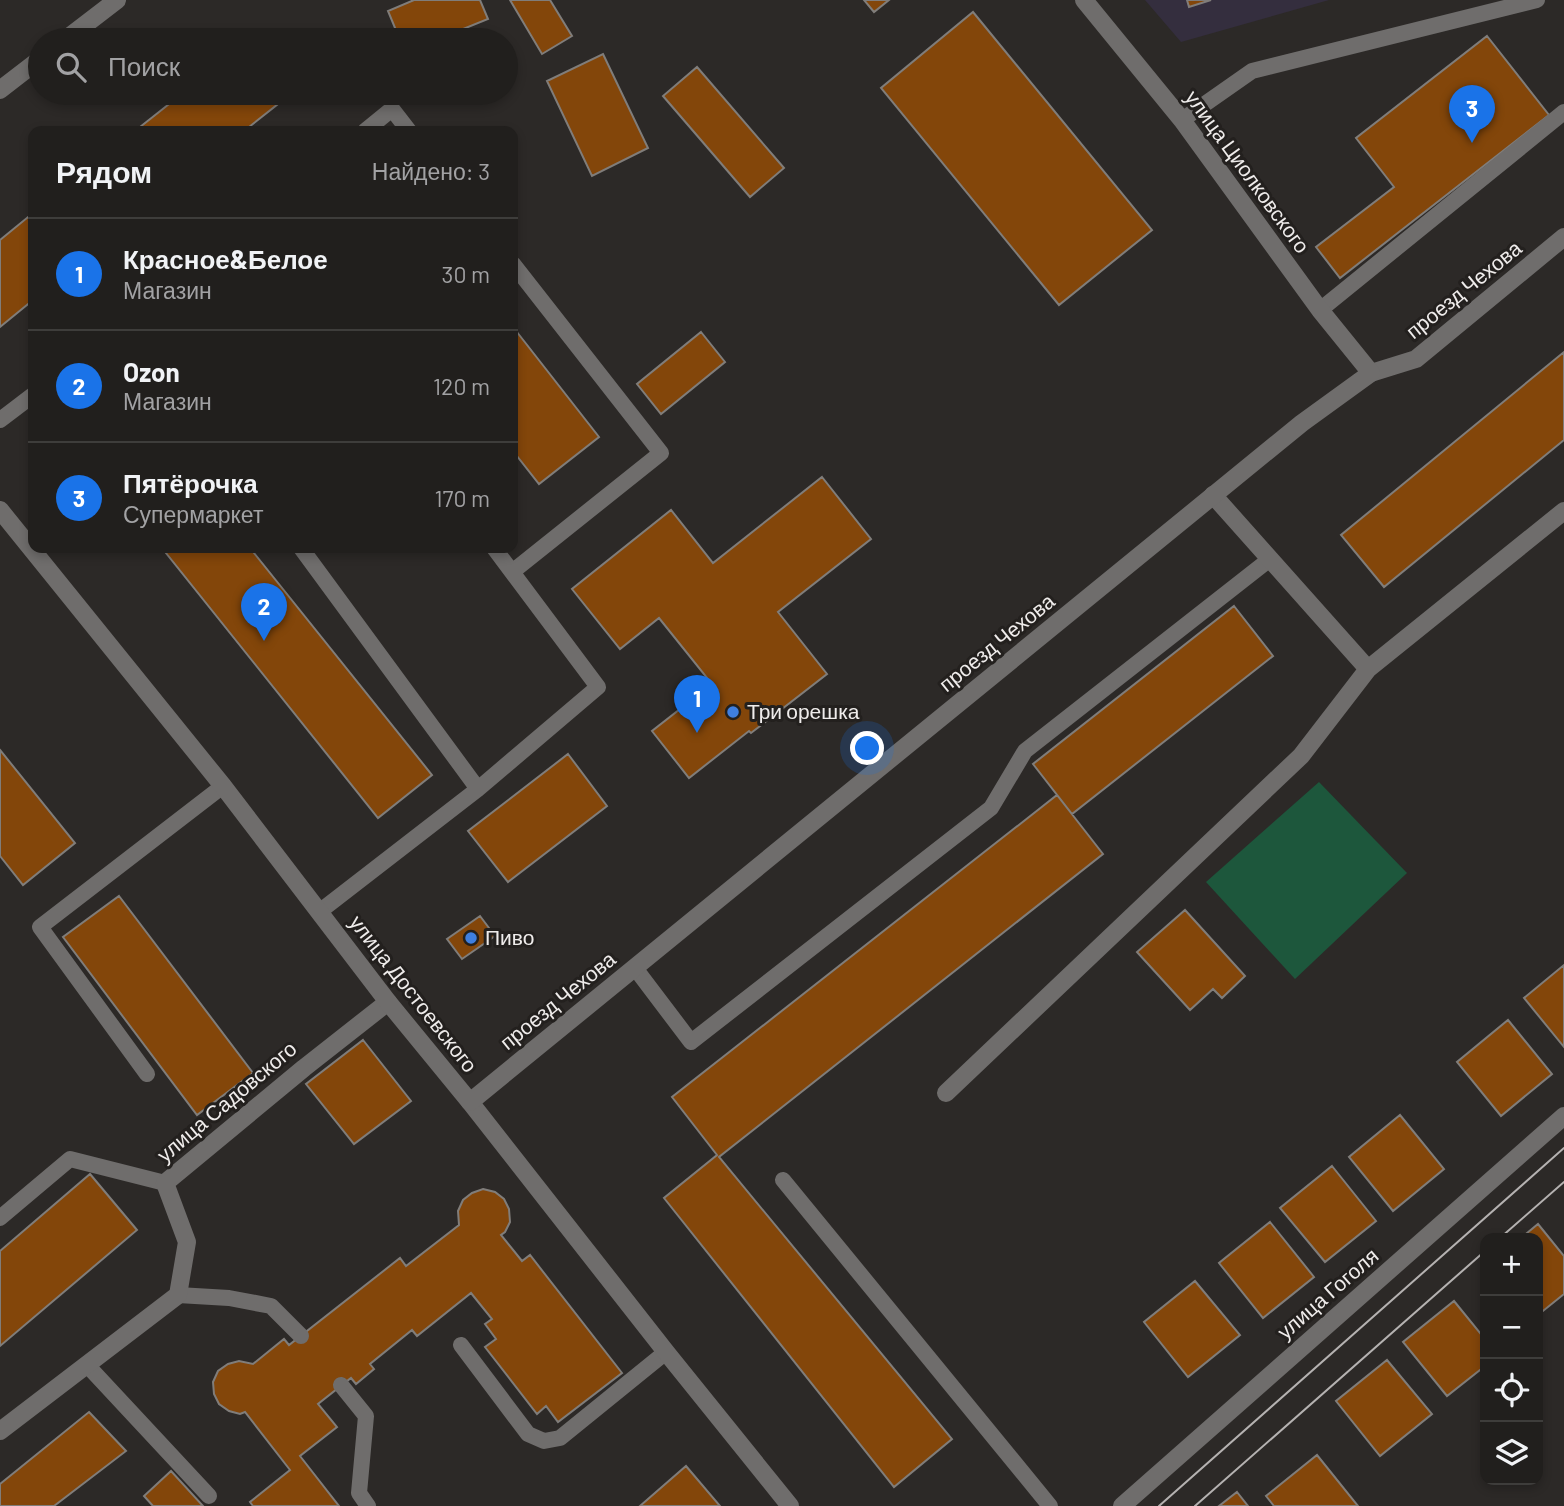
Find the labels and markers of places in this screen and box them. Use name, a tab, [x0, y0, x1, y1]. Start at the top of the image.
pin: 3	[1449, 85, 1495, 143]
pin: 2	[241, 583, 287, 641]
pin: 1	[674, 675, 720, 733]
place label: Три орешка	[747, 698, 860, 723]
marker: Три орешка	[725, 704, 741, 720]
place label: Пиво	[485, 924, 534, 949]
marker: Пиво	[463, 930, 479, 946]

